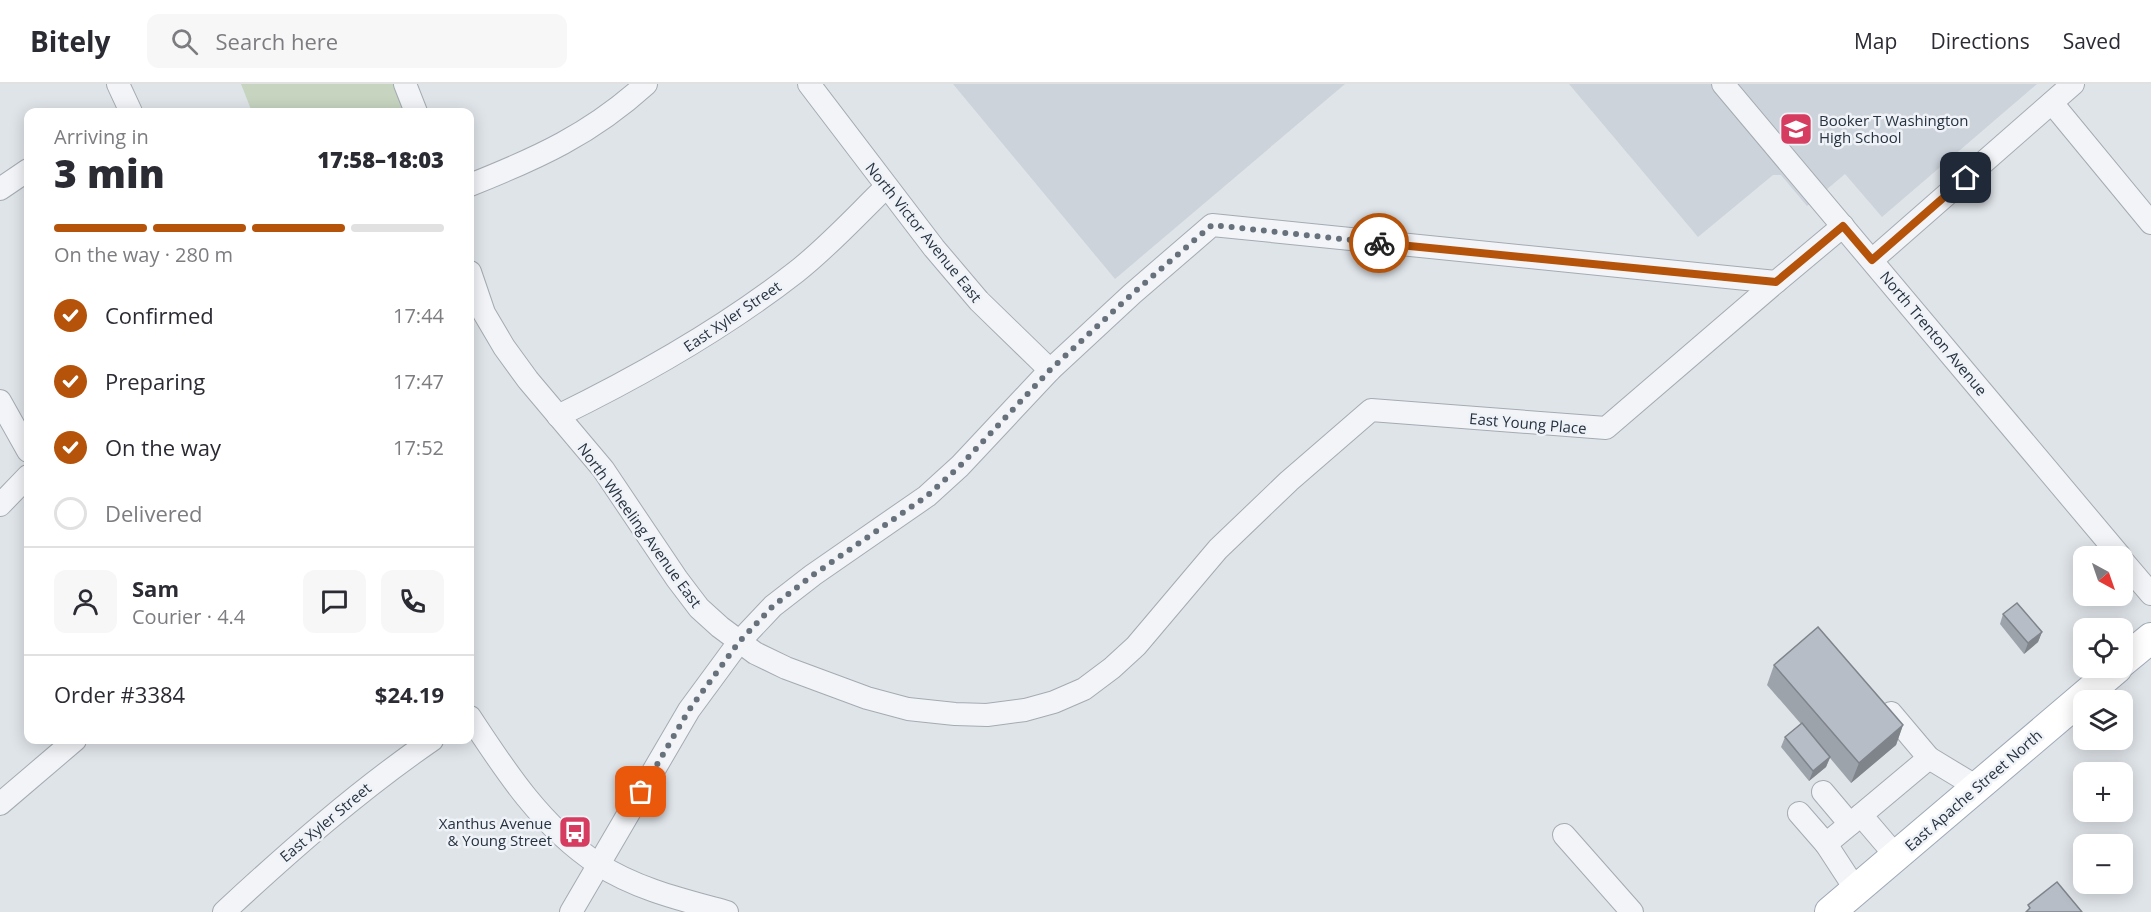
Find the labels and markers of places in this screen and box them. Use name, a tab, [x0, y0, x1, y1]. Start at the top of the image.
place label: Booker T Washington High School	[1819, 110, 1968, 147]
school or university icon: Booker T Washington High School	[1778, 111, 1814, 147]
pin	[1940, 152, 1991, 203]
pin	[615, 766, 666, 817]
place label: Xanthus Avenue & Young Street	[439, 813, 552, 850]
bus stop icon: Xanthus Avenue & Young Street	[557, 814, 593, 850]

